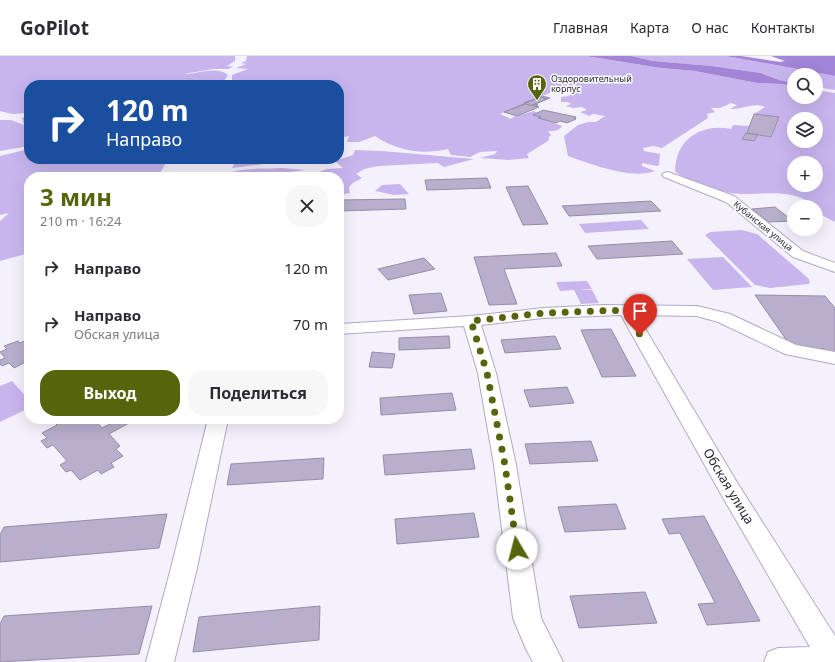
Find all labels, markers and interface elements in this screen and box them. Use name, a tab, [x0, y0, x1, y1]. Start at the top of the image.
text: GoPilot	[20, 15, 89, 41]
text: Главная	[553, 18, 608, 37]
text: Карта	[630, 18, 669, 37]
text: О нас	[691, 18, 729, 37]
text: Контакты	[751, 18, 815, 37]
map controls	[787, 68, 823, 236]
button: search	[787, 68, 823, 104]
place label: Оздоровительный корпус	[551, 72, 632, 95]
building icon: Оздоровительный корпус	[526, 73, 548, 101]
text: 120 m	[106, 91, 189, 129]
icon: right	[40, 96, 92, 148]
button: layers	[787, 112, 823, 148]
text: Направо	[106, 127, 182, 151]
button: +	[787, 156, 823, 192]
text: 3 мин	[40, 180, 112, 213]
button: close	[286, 185, 328, 227]
street label: Кубанская улица	[731, 198, 796, 254]
button: −	[787, 200, 823, 236]
text: 210 m · 16:24	[40, 212, 121, 230]
icon: right	[40, 257, 62, 279]
text: Направо	[74, 258, 141, 278]
text: 120 m	[284, 258, 328, 278]
pin	[623, 294, 657, 335]
icon: arrive	[629, 300, 651, 322]
text: Направо	[74, 305, 141, 325]
icon: right	[40, 313, 62, 335]
text: 70 m	[293, 314, 328, 334]
text: Обская улица	[74, 325, 160, 343]
button: Выход	[40, 370, 180, 416]
button: Поделиться	[188, 370, 328, 416]
street label: Обская улица	[699, 445, 759, 527]
position arrow	[496, 528, 538, 570]

